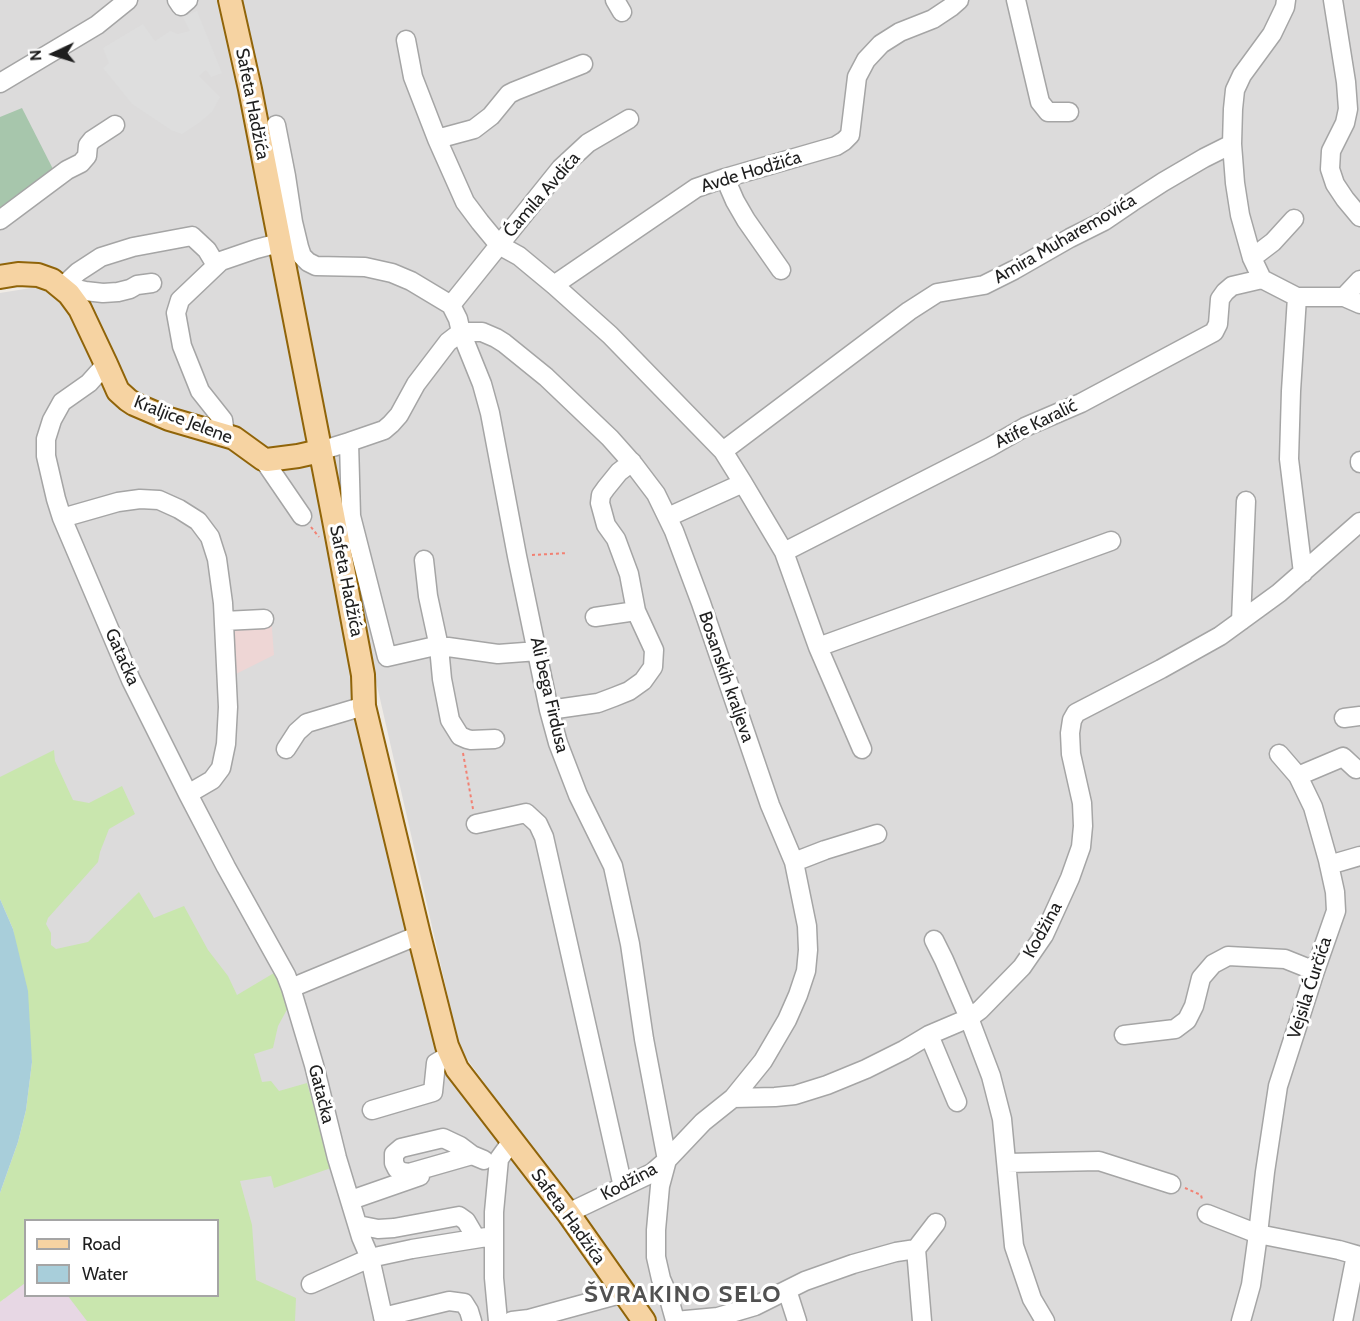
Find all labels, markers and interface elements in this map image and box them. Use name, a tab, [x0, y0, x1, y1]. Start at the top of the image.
north arrow	[24, 24, 84, 84]
street label: Safeta Hadžića	[231, 46, 273, 162]
text: N	[26, 49, 45, 62]
street label: Avde Hodžića	[698, 146, 804, 198]
street label: Ćamila Avdića	[499, 148, 585, 242]
street label: Amira Muharemovića	[990, 189, 1140, 289]
street label: Kraljice Jelene	[131, 391, 235, 449]
street label: Atife Karalić	[991, 395, 1081, 453]
street label: Safeta Hadžića	[325, 523, 367, 639]
street label: Bosanskih kraljeva	[694, 609, 758, 745]
street label: Gatačka	[100, 625, 144, 689]
street label: Ali bega Firdusa	[525, 635, 573, 755]
street label: Kodžina	[1019, 898, 1067, 962]
street label: Vejsila Ćurčića	[1283, 934, 1337, 1042]
street label: Gatačka	[303, 1062, 339, 1126]
street label: Kodžina	[597, 1158, 661, 1206]
street label: Safeta Hadžića	[526, 1165, 610, 1269]
legend	[24, 1219, 219, 1297]
text: Road	[82, 1233, 121, 1255]
text: Water	[82, 1263, 128, 1285]
district label: ŠVRAKINO SELO	[584, 1281, 782, 1309]

